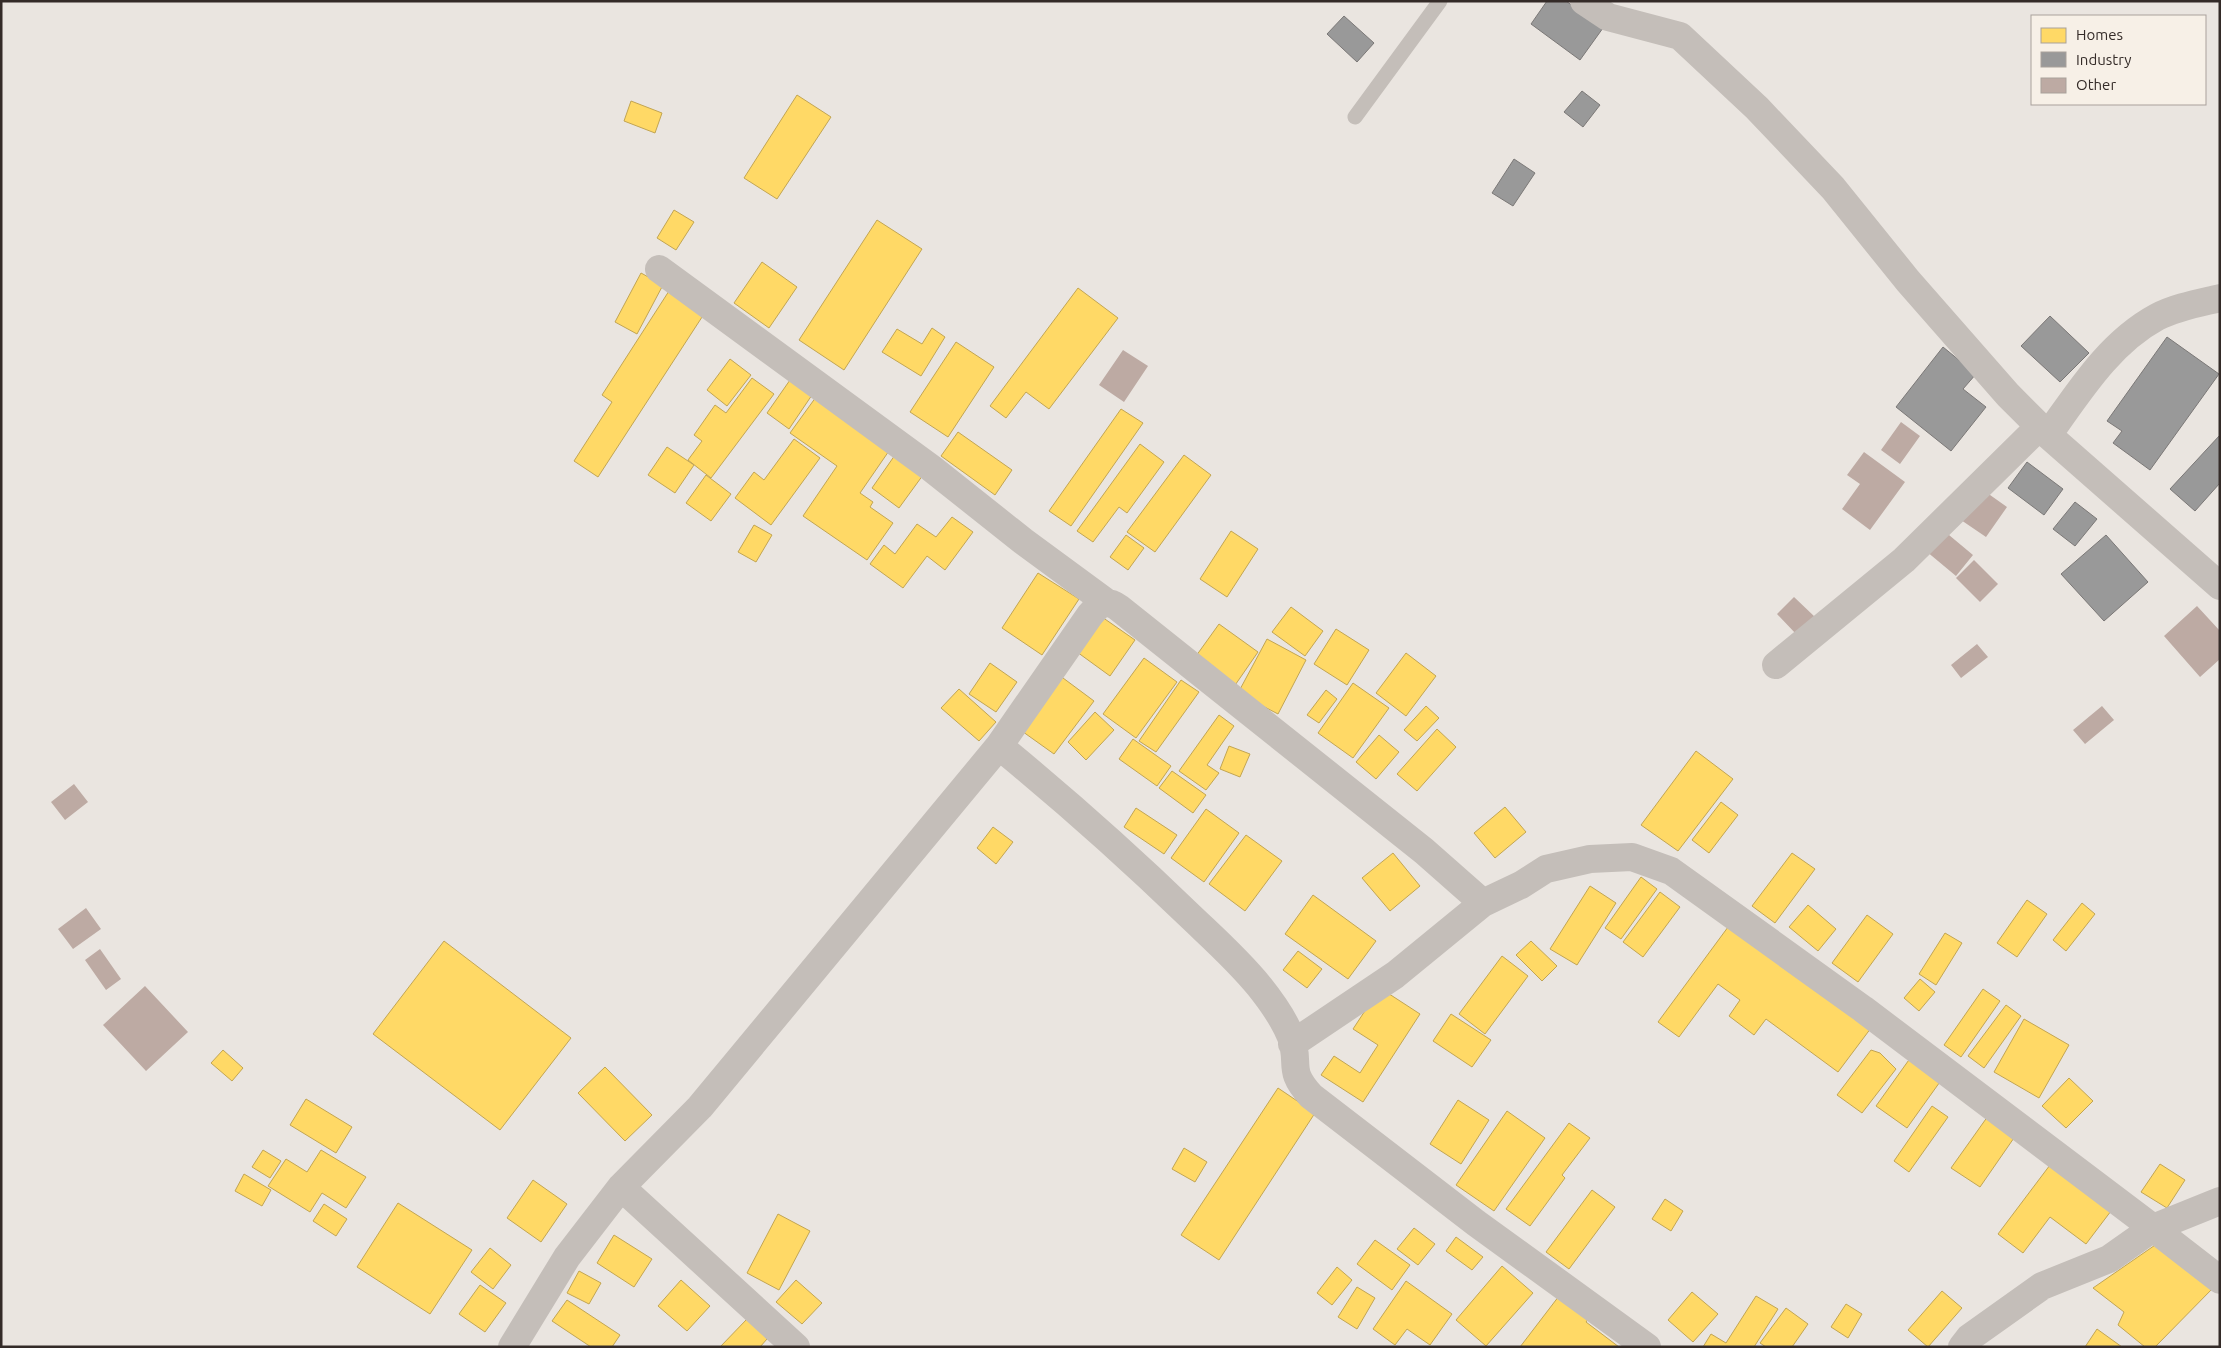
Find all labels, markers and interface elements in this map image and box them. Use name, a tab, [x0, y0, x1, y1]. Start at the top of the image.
legend	[2031, 15, 2206, 105]
text: Homes	[2076, 26, 2123, 43]
text: Industry	[2076, 51, 2131, 68]
text: Other	[2076, 76, 2116, 93]

